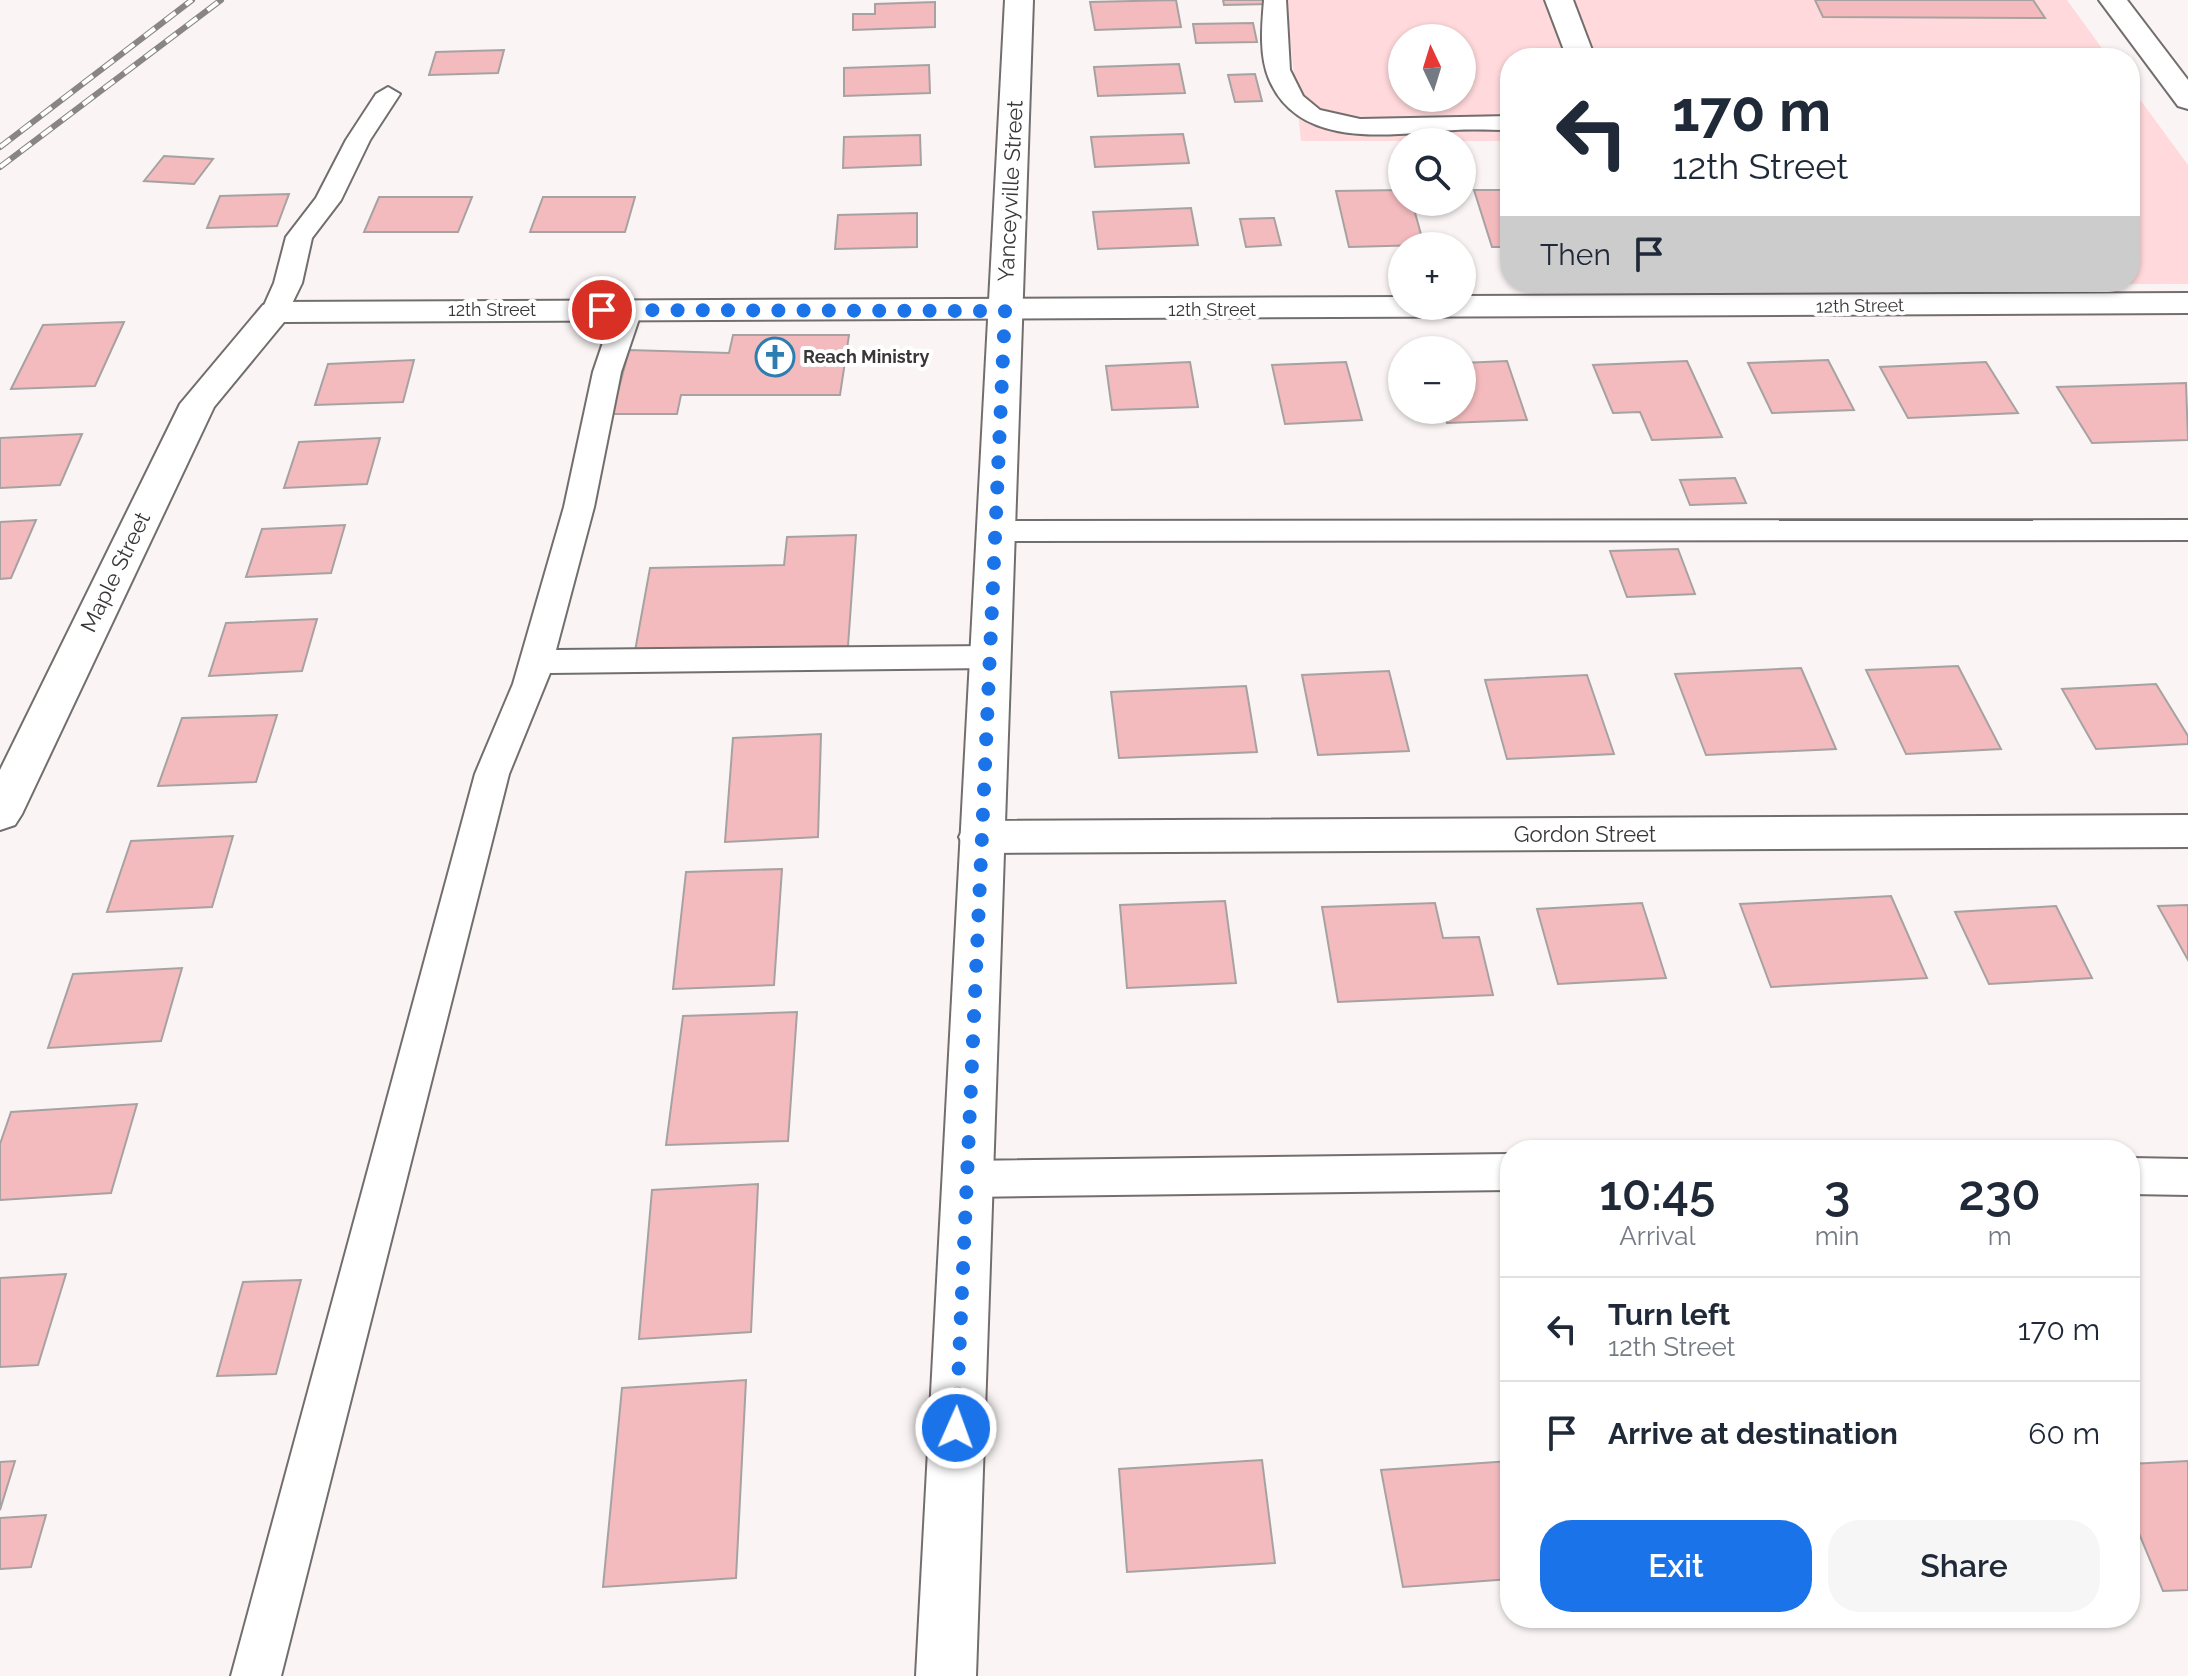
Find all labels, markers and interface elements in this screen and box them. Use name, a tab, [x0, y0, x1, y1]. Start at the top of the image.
north arrow	[1388, 24, 1476, 112]
map controls	[1388, 24, 1476, 424]
text: 170 m	[1672, 78, 1831, 144]
icon: left	[1540, 80, 1644, 184]
street label: Yanceyville Street	[992, 99, 1028, 282]
button: search	[1388, 128, 1476, 216]
text: 12th Street	[1672, 145, 1848, 187]
button: +	[1388, 232, 1476, 320]
icon: arrive	[1627, 232, 1671, 276]
text: Then	[1540, 237, 1611, 272]
pin	[568, 276, 636, 344]
icon: arrive	[580, 288, 624, 332]
street label: 12th Street	[1816, 294, 1904, 317]
street label: 12th Street	[448, 299, 536, 320]
street label: 12th Street	[1168, 299, 1256, 320]
church icon: Reach Ministry	[754, 336, 796, 378]
button: −	[1388, 336, 1476, 424]
place label: Reach Ministry	[803, 346, 929, 367]
street label: Maple Street	[75, 507, 156, 636]
street label: Gordon Street	[1514, 821, 1657, 847]
text: 10:45	[1599, 1165, 1716, 1221]
text: 3	[1824, 1165, 1850, 1221]
text: 230	[1959, 1165, 2041, 1221]
text: Arrival	[1619, 1221, 1695, 1251]
text: min	[1815, 1221, 1859, 1251]
text: m	[1988, 1221, 2012, 1251]
text: Turn left	[1608, 1297, 1730, 1332]
icon: left	[1540, 1307, 1584, 1351]
text: 170 m	[2018, 1312, 2100, 1347]
text: 12th Street	[1608, 1332, 1735, 1362]
position arrow	[914, 1386, 998, 1470]
icon: arrive	[1540, 1411, 1584, 1455]
text: Arrive at destination	[1608, 1416, 1898, 1451]
text: 60 m	[2028, 1416, 2100, 1451]
button: Exit	[1540, 1520, 1812, 1612]
button: Share	[1828, 1520, 2100, 1612]

